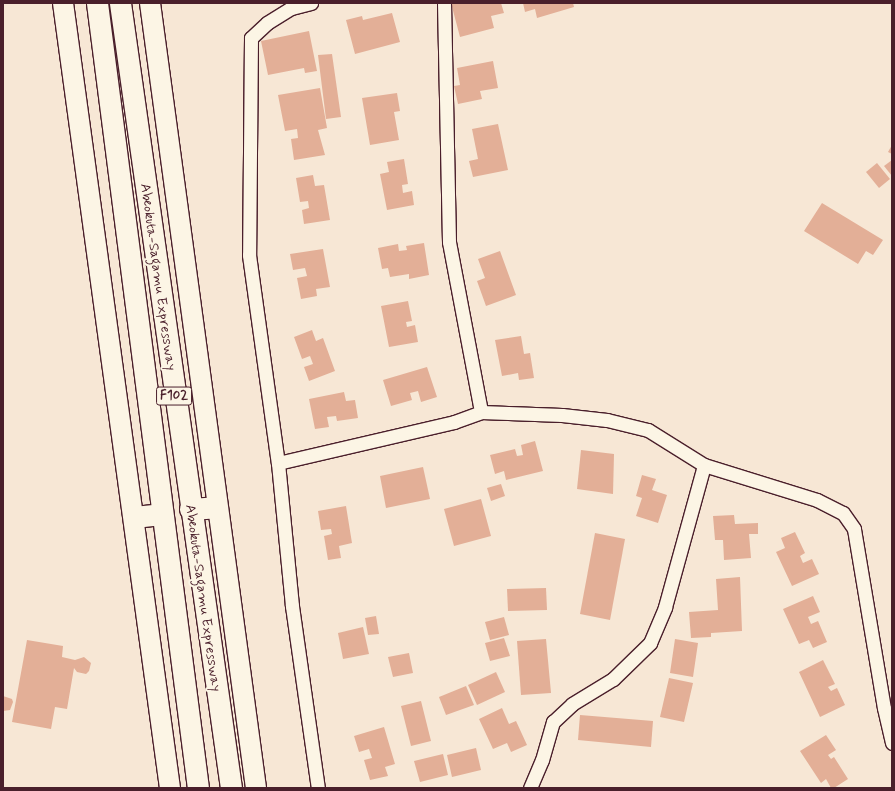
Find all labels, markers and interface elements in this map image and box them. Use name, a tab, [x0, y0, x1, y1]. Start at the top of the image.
street label: Abeokuta-Sagamu Expressway	[137, 182, 179, 372]
road number: F102	[156, 385, 192, 407]
street label: Abeokuta-Sagamu Expressway	[182, 503, 224, 693]

